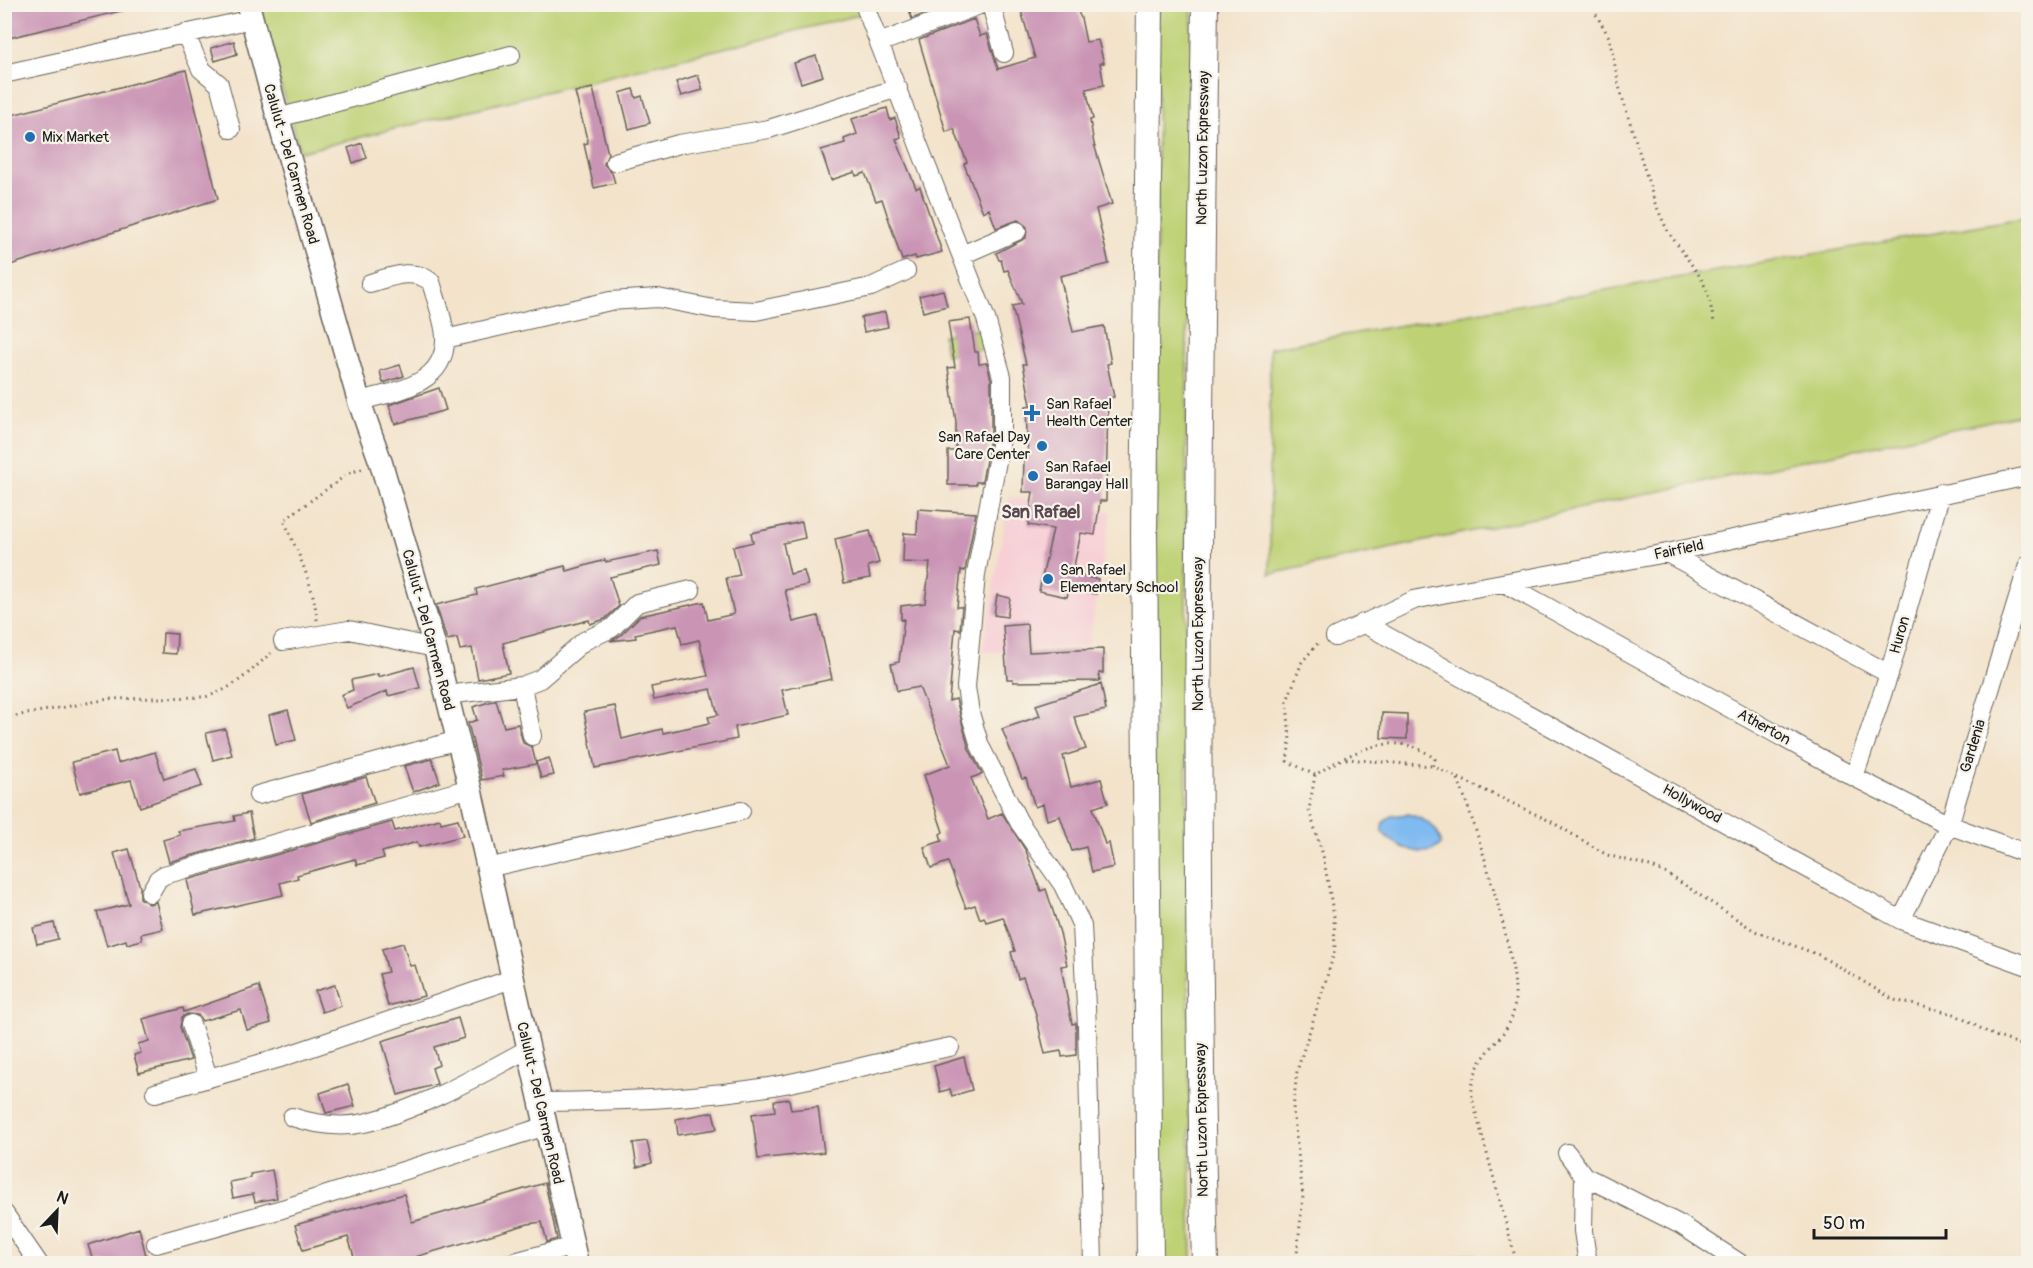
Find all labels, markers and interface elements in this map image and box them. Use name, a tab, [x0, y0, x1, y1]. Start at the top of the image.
street label: North Luzon Expressway	[1192, 70, 1214, 225]
street label: Calulut - Del Carmen Road	[259, 82, 323, 246]
place label: Mix Market	[42, 128, 110, 147]
marker: Mix Market	[23, 130, 37, 144]
place label: San Rafael Health Center	[1046, 395, 1133, 431]
marker: San Rafael Health Center	[1023, 404, 1041, 422]
place label: San Rafael Day Care Center	[938, 428, 1031, 464]
marker: San Rafael Day Care Center	[1035, 439, 1049, 453]
place label: San Rafael Barangay Hall	[1045, 458, 1129, 494]
marker: San Rafael Barangay Hall	[1026, 469, 1040, 483]
district label: San Rafael	[1001, 501, 1081, 524]
street label: Fairfield	[1652, 535, 1706, 565]
street label: Calulut - Del Carmen Road	[397, 547, 459, 713]
street label: North Luzon Expressway	[1189, 556, 1208, 711]
place label: San Rafael Elementary School	[1060, 561, 1179, 597]
marker: San Rafael Elementary School	[1041, 572, 1055, 586]
street label: Huron	[1886, 614, 1914, 656]
street label: Atherton	[1734, 705, 1794, 749]
street label: Gardenia	[1956, 717, 1990, 775]
street label: Hollywood	[1659, 780, 1725, 828]
street label: Calulut - Del Carmen Road	[512, 1020, 568, 1186]
street label: North Luzon Expressway	[1191, 1042, 1213, 1197]
north arrow	[27, 1181, 87, 1241]
text: N	[54, 1187, 72, 1210]
scale bar	[1814, 1202, 1946, 1240]
text: 50 m	[1823, 1212, 1865, 1235]

